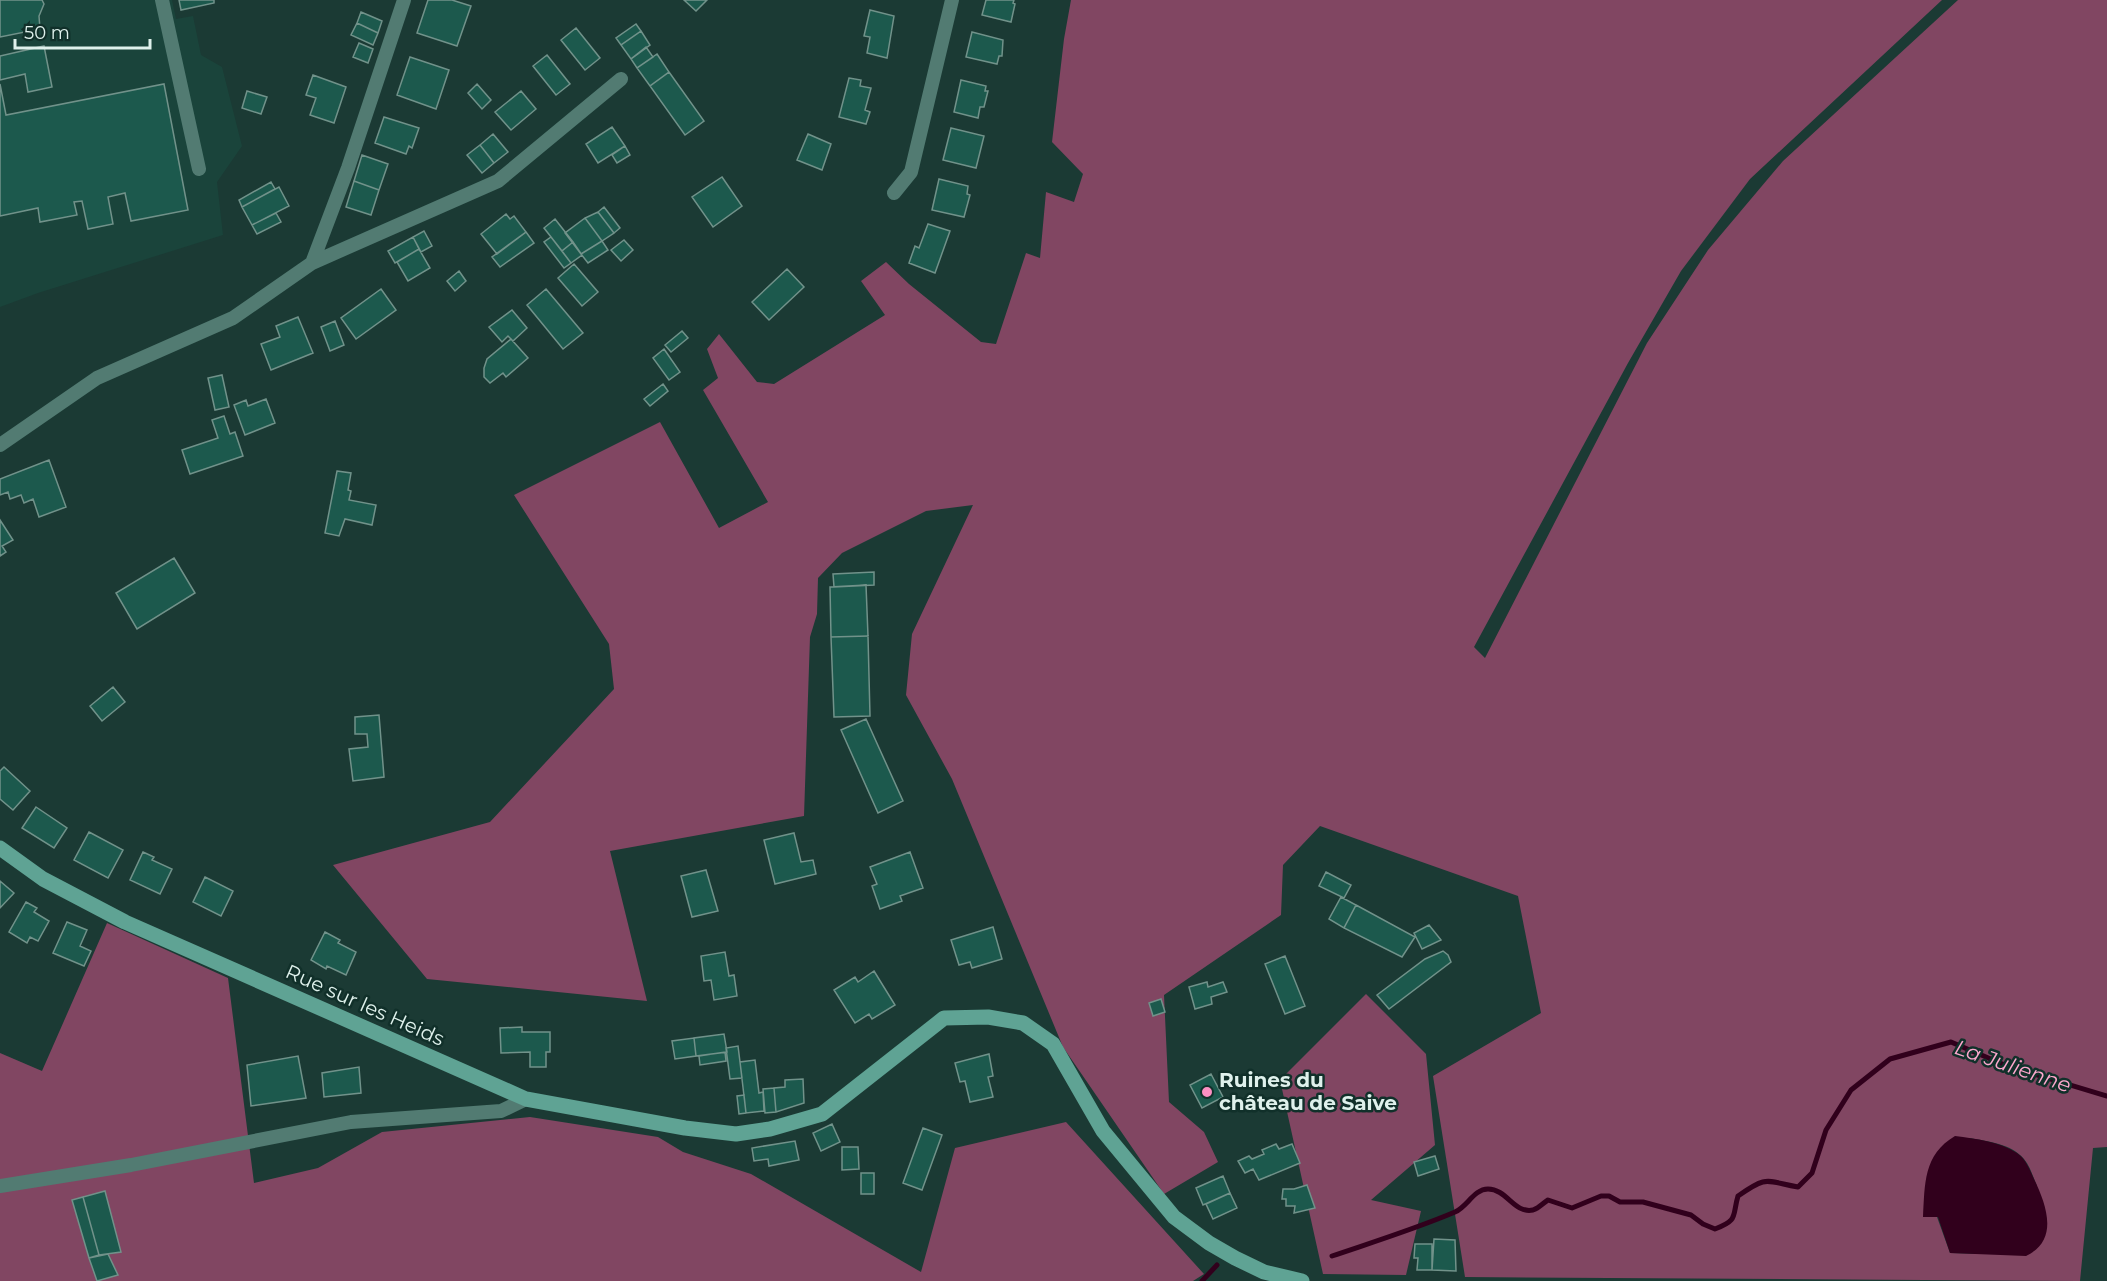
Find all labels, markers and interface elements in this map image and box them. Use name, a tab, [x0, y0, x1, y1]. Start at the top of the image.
scale bar	[15, 12, 150, 50]
text: 50 m	[24, 22, 70, 44]
street label: Rue sur les Heids	[282, 959, 448, 1051]
water label: La Julienne	[1952, 1034, 2074, 1098]
place label: Ruines du château de Saive	[1219, 1068, 1397, 1115]
marker: Ruines du château de Saive	[1200, 1085, 1214, 1099]

